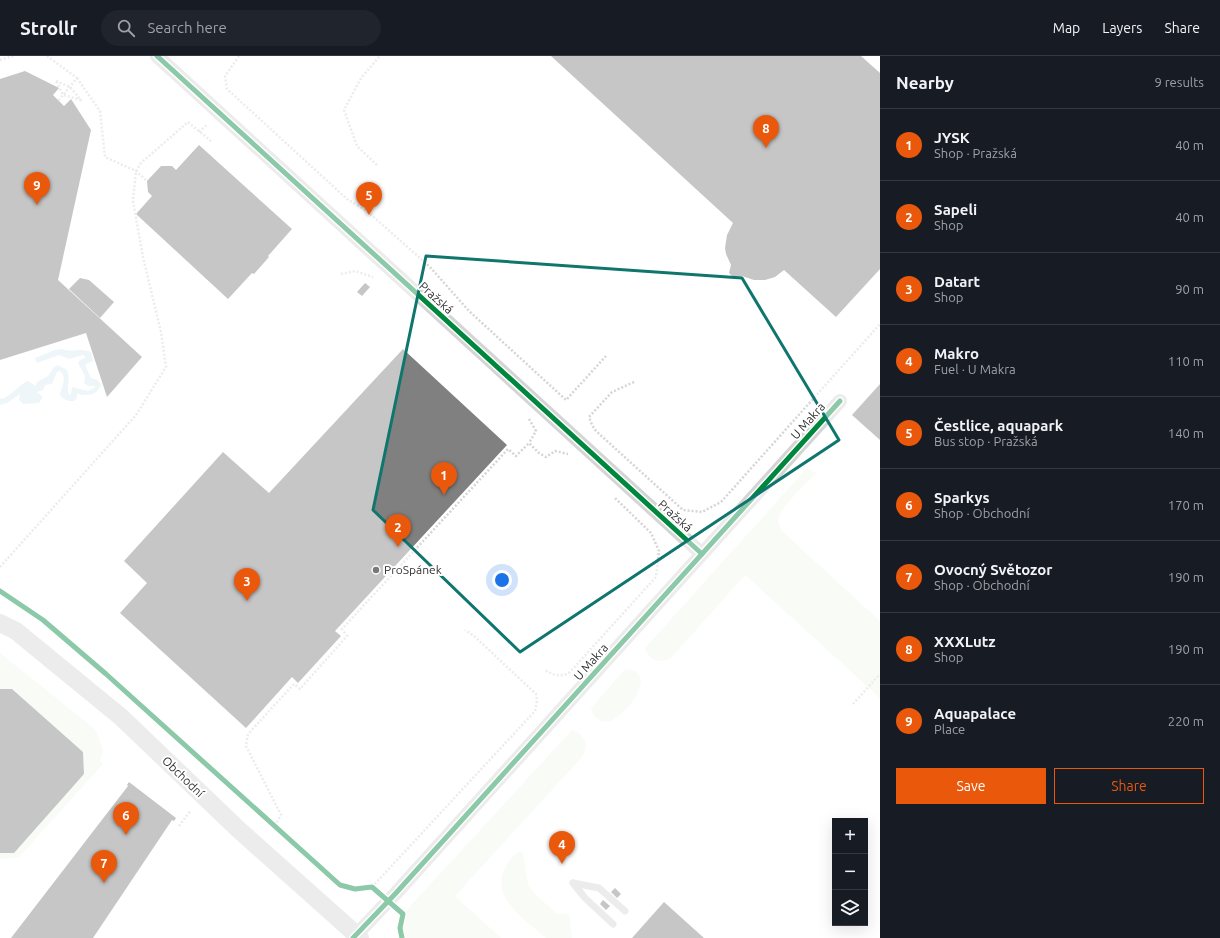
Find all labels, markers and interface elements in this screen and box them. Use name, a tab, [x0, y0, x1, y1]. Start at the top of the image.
search box	[101, 10, 381, 46]
text: Strollr	[20, 17, 77, 39]
icon: search	[115, 17, 137, 39]
text: Search here	[147, 19, 227, 36]
text: Map	[1053, 20, 1080, 36]
text: Layers	[1102, 20, 1142, 36]
text: Share	[1164, 20, 1200, 36]
text: Nearby	[896, 73, 954, 92]
text: 9 results	[1154, 75, 1204, 89]
pin: 8	[753, 115, 779, 148]
text: JYSK	[934, 129, 970, 146]
text: 1	[905, 138, 913, 152]
text: 40 m	[1175, 138, 1204, 152]
text: Shop · Pražská	[934, 146, 1017, 160]
pin: 9	[24, 172, 50, 205]
pin: 5	[356, 182, 382, 215]
text: Sapeli	[934, 201, 977, 218]
text: 2	[905, 210, 913, 224]
text: 40 m	[1175, 210, 1204, 224]
text: Shop	[934, 218, 963, 232]
text: Datart	[934, 273, 980, 290]
street label: Pražská	[417, 279, 456, 316]
text: 3	[905, 282, 913, 296]
text: 90 m	[1175, 282, 1204, 296]
text: Shop	[934, 290, 963, 304]
text: Makro	[934, 345, 979, 362]
text: 4	[905, 354, 913, 368]
text: 110 m	[1168, 354, 1204, 368]
text: Fuel · U Makra	[934, 362, 1016, 376]
street label: U Makra	[788, 400, 827, 441]
text: Čestlice, aquapark	[934, 417, 1063, 434]
text: 5	[905, 426, 913, 440]
text: 140 m	[1168, 426, 1204, 440]
text: Bus stop · Pražská	[934, 434, 1038, 448]
pin: 1	[431, 462, 457, 495]
text: Sparkys	[934, 489, 990, 506]
street label: Pražská	[656, 497, 695, 534]
text: 6	[905, 498, 913, 512]
text: 170 m	[1168, 498, 1204, 512]
text: Shop · Obchodní	[934, 506, 1030, 520]
pin: 2	[385, 514, 411, 547]
text: Ovocný Světozor	[934, 561, 1052, 578]
place label: ProSpánek	[384, 563, 442, 576]
marker: ProSpánek	[371, 565, 381, 575]
pin: 3	[234, 568, 260, 601]
your location	[492, 570, 512, 590]
text: 7	[905, 570, 913, 584]
text: 190 m	[1168, 570, 1204, 584]
text: Shop · Obchodní	[934, 578, 1030, 592]
text: XXXLutz	[934, 633, 996, 650]
street label: U Makra	[571, 641, 610, 682]
text: 8	[905, 642, 913, 656]
text: 190 m	[1168, 642, 1204, 656]
text: Shop	[934, 650, 963, 664]
text: Aquapalace	[934, 705, 1016, 722]
text: 9	[905, 714, 913, 728]
text: 220 m	[1168, 714, 1204, 728]
text: Place	[934, 722, 965, 736]
street label: Obchodní	[160, 754, 208, 800]
button: Save	[896, 768, 1046, 804]
button: Share	[1054, 768, 1204, 804]
pin: 6	[113, 802, 139, 835]
map controls	[832, 818, 868, 926]
button: +	[832, 818, 868, 854]
pin: 4	[549, 831, 575, 864]
pin: 7	[91, 850, 117, 883]
button: −	[832, 854, 868, 890]
button: layers	[832, 890, 868, 926]

